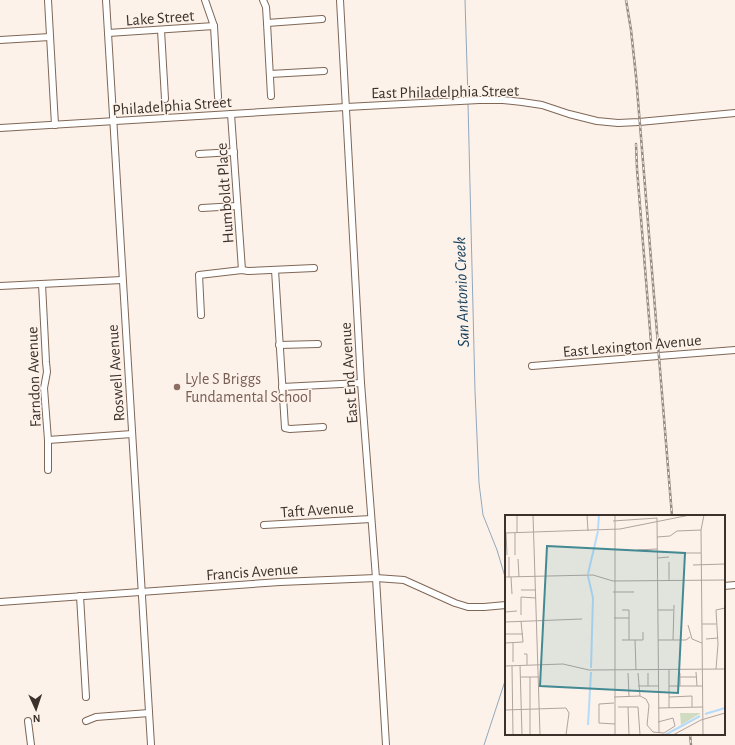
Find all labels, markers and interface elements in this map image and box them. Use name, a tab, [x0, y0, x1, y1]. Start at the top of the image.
street label: Lake Street	[125, 8, 195, 28]
street label: East Philadelphia Street	[371, 83, 519, 101]
street label: Philadelphia Street	[112, 94, 232, 118]
street label: Humboldt Place	[213, 142, 236, 244]
water label: San Antonio Creek	[451, 236, 472, 347]
street label: East End Avenue	[337, 322, 361, 424]
street label: Roswell Avenue	[105, 324, 127, 422]
street label: Farndon Avenue	[24, 326, 44, 428]
street label: East Lexington Avenue	[562, 332, 702, 360]
place label: Lyle S Briggs Fundamental School	[185, 371, 312, 405]
marker: Lyle S Briggs Fundamental School	[172, 382, 182, 392]
street label: Taft Avenue	[280, 499, 354, 521]
inset map	[505, 515, 725, 735]
street label: Francis Avenue	[206, 561, 299, 583]
north arrow	[16, 689, 56, 729]
text: N	[32, 713, 41, 724]

